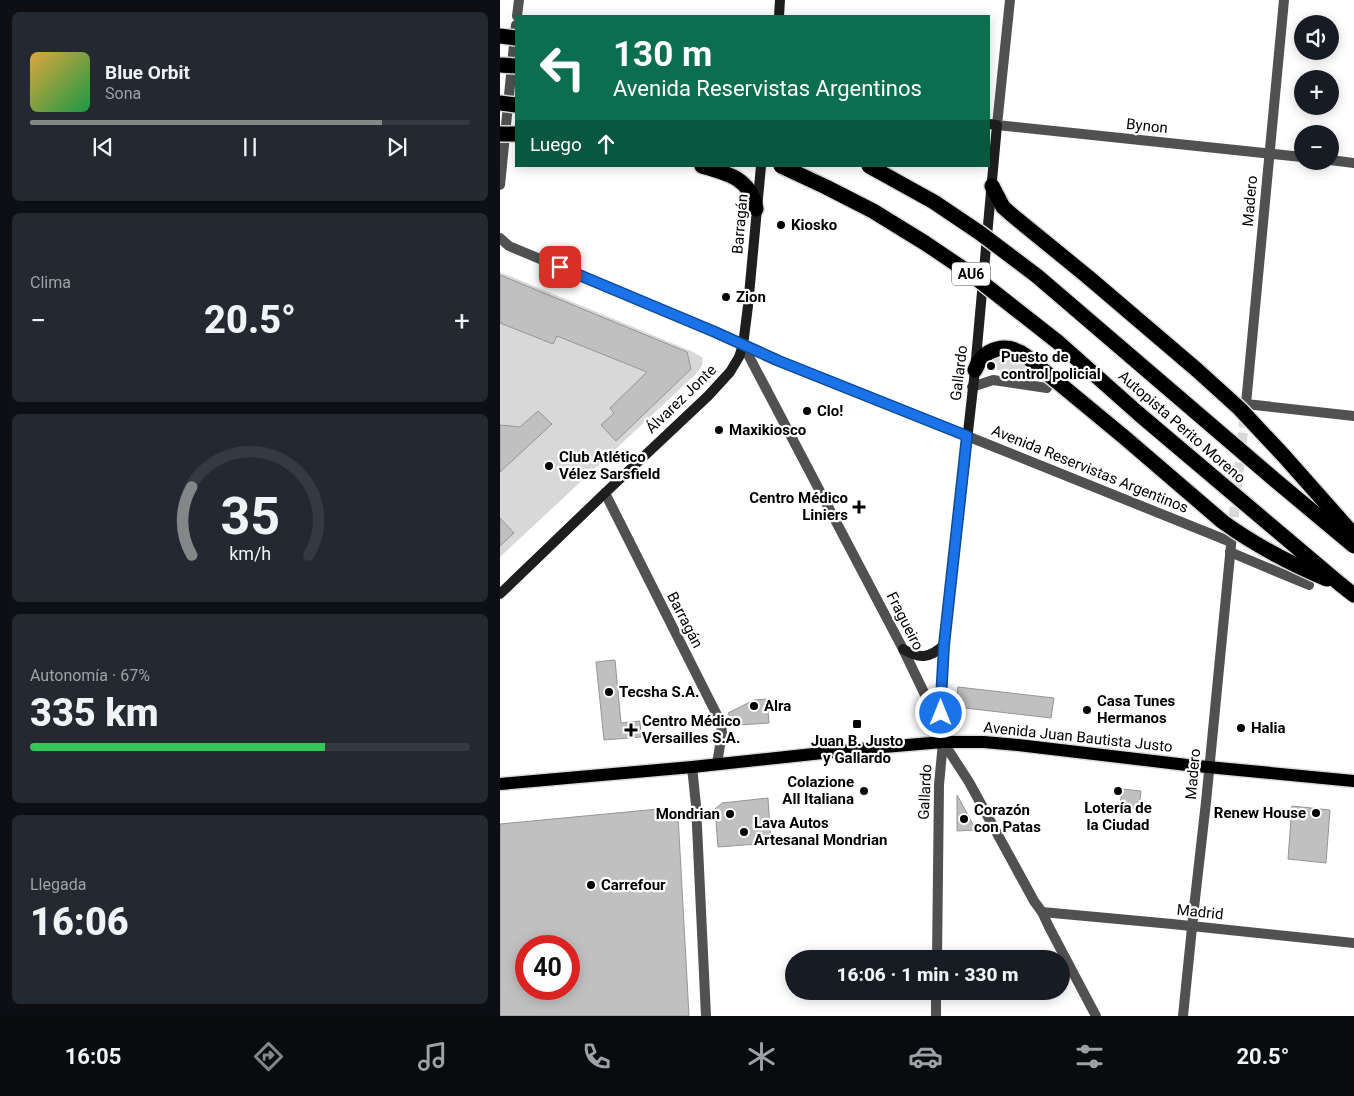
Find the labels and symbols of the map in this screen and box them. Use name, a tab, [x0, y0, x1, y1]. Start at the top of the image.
street label: Bynon	[1125, 115, 1169, 137]
street label: Madero	[1239, 175, 1261, 227]
street label: Barragán	[728, 193, 752, 255]
place label: Kiosko	[791, 216, 837, 234]
marker: Kiosko	[775, 219, 787, 231]
pin	[539, 246, 581, 288]
road number: AU6	[952, 262, 990, 286]
place label: Zion	[736, 288, 766, 306]
marker: Zion	[720, 291, 732, 303]
street label: Gallardo	[947, 344, 971, 402]
place label: Puesto de control policial	[1001, 348, 1101, 383]
marker: Puesto de control policial	[985, 360, 997, 372]
street label: Álvarez Jonte	[642, 361, 720, 437]
street label: Autopista Perito Moreno	[1115, 367, 1249, 487]
place label: Clo!	[817, 402, 843, 420]
marker: Clo!	[801, 405, 813, 417]
place label: Maxikiosco	[729, 421, 806, 439]
street label: Avenida Reservistas Argentinos	[989, 421, 1191, 517]
marker: Maxikiosco	[713, 424, 725, 436]
place label: Club Atlético Vélez Sarsfield	[559, 448, 660, 483]
marker: Club Atlético Vélez Sarsfield	[543, 460, 555, 472]
place label: Centro Médico Liniers	[749, 489, 848, 524]
marker: Centro Médico Liniers	[852, 500, 866, 514]
street label: Barragán	[663, 589, 707, 651]
street label: Fragueiro	[883, 589, 927, 653]
place label: Tecsha S.A.	[619, 683, 699, 701]
marker: Tecsha S.A.	[603, 686, 615, 698]
position arrow	[914, 686, 966, 738]
place label: Casa Tunes Hermanos	[1097, 692, 1176, 727]
place label: Alra	[764, 697, 791, 715]
marker: Alra	[748, 700, 760, 712]
marker: Casa Tunes Hermanos	[1081, 704, 1093, 716]
place label: Centro Médico Versailles S.A.	[642, 712, 741, 747]
marker: Juan B. Justo y Gallardo	[851, 718, 863, 730]
street label: Avenida Juan Bautista Justo	[983, 718, 1173, 756]
place label: Halia	[1251, 719, 1286, 737]
marker: Halia	[1235, 722, 1247, 734]
marker: Centro Médico Versailles S.A.	[624, 723, 638, 737]
place label: Juan B. Justo y Gallardo	[811, 732, 903, 767]
street label: Madero	[1182, 748, 1204, 800]
street label: Gallardo	[915, 764, 935, 820]
place label: Colazione All Italiana	[782, 773, 854, 808]
marker: Colazione All Italiana	[858, 785, 870, 797]
marker: Lotería de la Ciudad	[1112, 785, 1124, 797]
place label: Lotería de la Ciudad	[1084, 799, 1152, 834]
place label: Corazón con Patas	[974, 801, 1041, 836]
place label: Renew House	[1214, 804, 1306, 822]
place label: Mondrian	[656, 805, 720, 823]
marker: Renew House	[1310, 807, 1322, 819]
marker: Mondrian	[724, 808, 736, 820]
marker: Corazón con Patas	[958, 813, 970, 825]
place label: Lava Autos Artesanal Mondrian	[754, 814, 887, 849]
marker: Lava Autos Artesanal Mondrian	[738, 826, 750, 838]
place label: Carrefour	[601, 876, 666, 894]
marker: Carrefour	[585, 879, 597, 891]
street label: Madrid	[1176, 901, 1224, 923]
speed limit sign: 40	[515, 935, 580, 1000]

